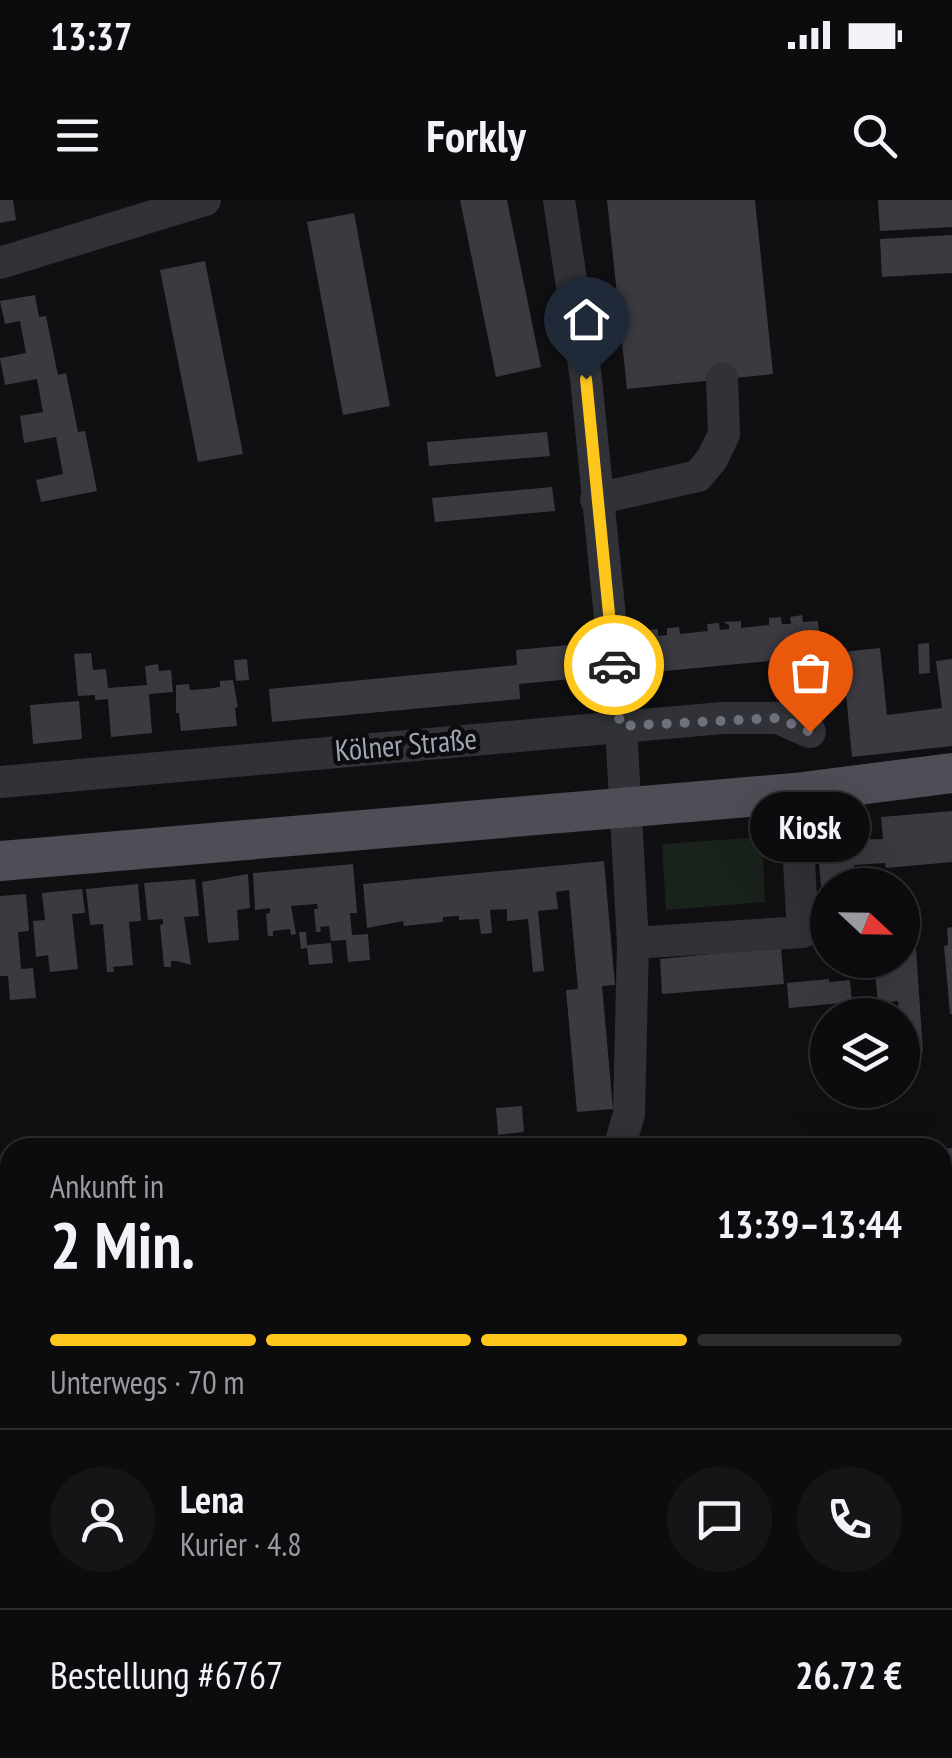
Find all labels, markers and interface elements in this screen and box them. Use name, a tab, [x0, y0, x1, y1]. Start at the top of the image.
text: 13:37	[50, 11, 132, 60]
text: Forkly	[426, 106, 526, 164]
icon: menu	[50, 108, 105, 163]
icon: search	[847, 108, 902, 163]
pin	[544, 277, 629, 380]
icon: home	[559, 292, 614, 347]
courier	[564, 615, 664, 715]
pin	[768, 630, 853, 733]
icon: car	[587, 638, 642, 693]
icon: bag	[783, 645, 838, 700]
street label: Kölner Straße	[333, 718, 478, 769]
callout: Kiosk	[750, 792, 870, 862]
text: Kiosk	[779, 806, 841, 848]
north arrow	[810, 868, 920, 978]
map controls	[810, 868, 920, 1108]
button: layers	[810, 998, 920, 1108]
text: Ankunft in	[50, 1165, 164, 1207]
text: 13:39–13:44	[717, 1199, 902, 1248]
text: 2 Min.	[50, 1202, 195, 1286]
text: Unterwegs · 70 m	[50, 1361, 244, 1403]
button: person	[50, 1467, 155, 1572]
button: chat	[667, 1467, 772, 1572]
button: phone	[797, 1467, 902, 1572]
text: Lena	[180, 1474, 244, 1523]
text: Kurier · 4.8	[180, 1523, 302, 1565]
text: Bestellung #6767	[50, 1650, 283, 1699]
text: 26.72 €	[795, 1650, 902, 1699]

